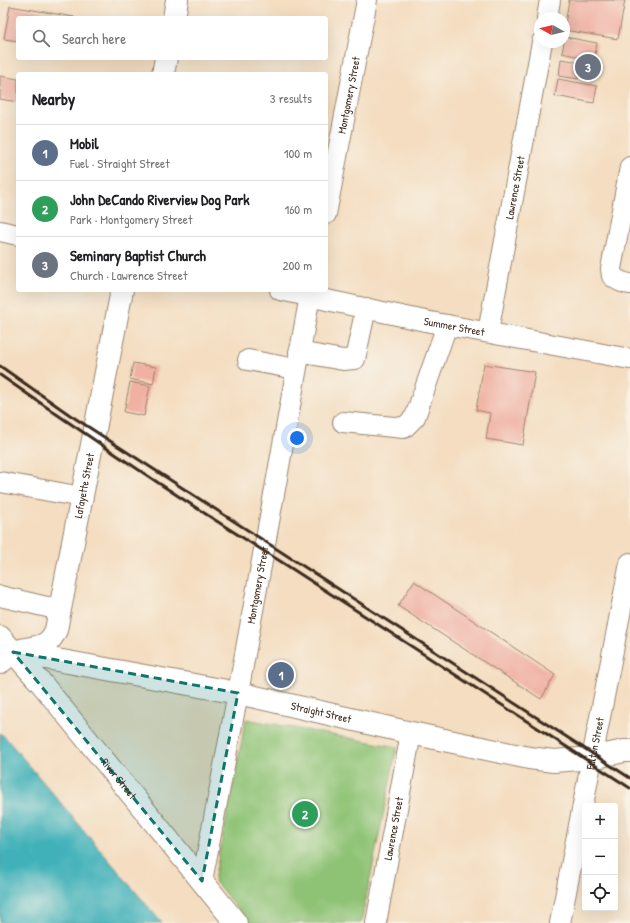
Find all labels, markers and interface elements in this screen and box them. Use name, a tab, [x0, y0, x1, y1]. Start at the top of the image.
north arrow	[534, 12, 570, 48]
search box	[16, 16, 328, 60]
icon: search	[30, 27, 52, 49]
text: Search here	[62, 28, 126, 49]
pin: 3	[575, 52, 601, 82]
street label: Montgomery Street	[335, 55, 363, 135]
text: Nearby	[32, 87, 75, 110]
text: 3 results	[270, 89, 312, 107]
text: Mobil	[70, 133, 99, 154]
text: 1	[43, 144, 47, 162]
text: 100 m	[284, 144, 312, 162]
text: Fuel · Straight Street	[70, 154, 170, 172]
street label: Lawrence Street	[502, 155, 528, 220]
text: John DeCando Riverview Dog Park	[70, 189, 249, 210]
text: 2	[42, 200, 48, 218]
text: 160 m	[284, 200, 312, 218]
text: Park · Montgomery Street	[70, 210, 192, 228]
text: Seminary Baptist Church	[70, 245, 206, 266]
text: 3	[42, 256, 48, 274]
text: 200 m	[282, 256, 312, 274]
text: Church · Lawrence Street	[70, 266, 187, 284]
street label: Summer Street	[423, 314, 486, 339]
your location	[287, 428, 307, 448]
street label: Lafayette Street	[71, 452, 97, 519]
street label: Montgomery Street	[244, 545, 271, 625]
pin: 1	[268, 660, 294, 690]
street label: Straight Street	[290, 698, 353, 726]
street label: Fulton Street	[583, 716, 607, 772]
street label: River Street	[98, 755, 140, 802]
street label: Lawrence Street	[381, 796, 406, 861]
pin: 2	[292, 799, 318, 829]
map controls	[582, 803, 618, 911]
button: +	[582, 803, 618, 839]
button: −	[582, 839, 618, 875]
button: locate	[582, 875, 618, 911]

